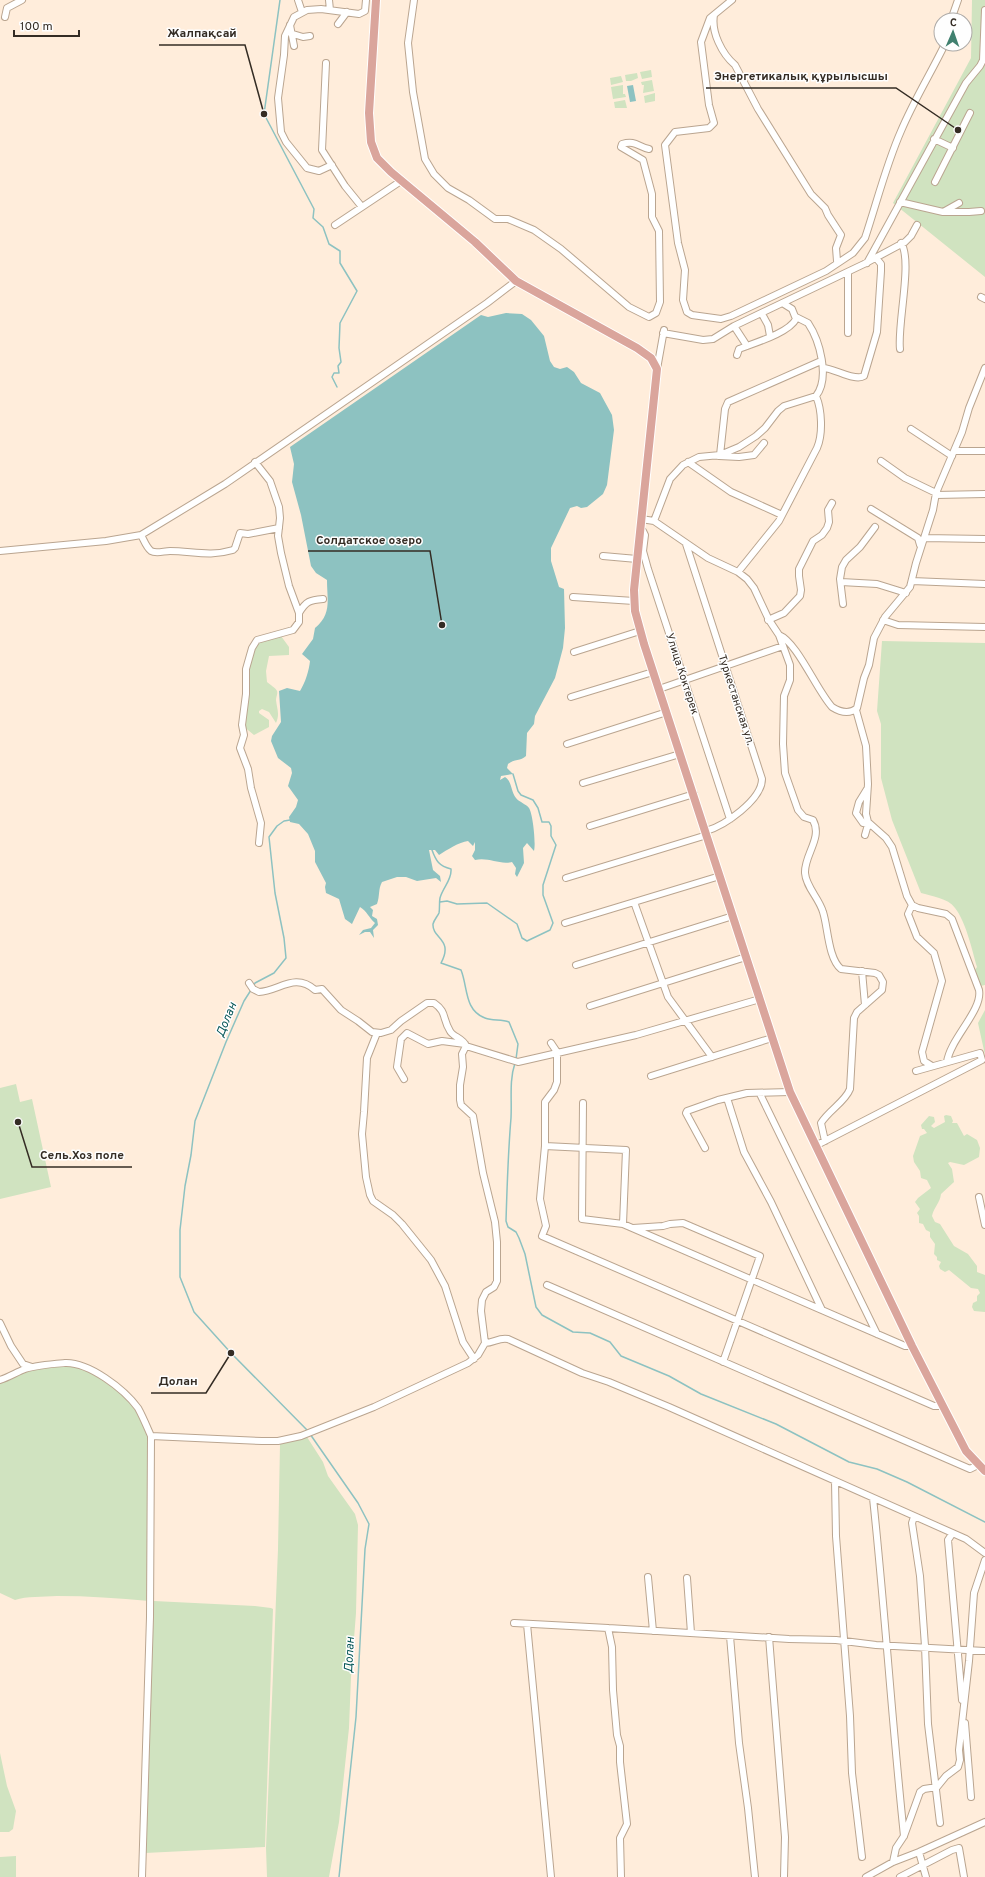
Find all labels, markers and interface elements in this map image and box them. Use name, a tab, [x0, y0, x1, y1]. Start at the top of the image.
scale bar	[14, 12, 79, 38]
north arrow	[933, 12, 973, 52]
text: С	[950, 16, 957, 30]
text: 100 m	[20, 19, 53, 35]
callout: Жалпақсай	[159, 21, 245, 45]
text: Жалпақсай	[167, 26, 237, 42]
callout: Энергетикалық құрылысшы	[706, 64, 896, 88]
text: Энергетикалық құрылысшы	[714, 69, 888, 85]
callout: Солдатское озеро	[308, 527, 430, 551]
text: Солдатское озеро	[316, 533, 422, 549]
street label: Улица Коктерек	[662, 632, 702, 716]
street label: Туркестанская ул.	[715, 653, 757, 747]
water label: Долан	[213, 999, 242, 1040]
callout: Сель.Хоз поле	[32, 1143, 132, 1167]
text: Сель.Хоз поле	[40, 1148, 124, 1164]
callout: Долан	[151, 1369, 206, 1393]
text: Долан	[158, 1374, 198, 1390]
water label: Долан	[341, 1636, 359, 1673]

